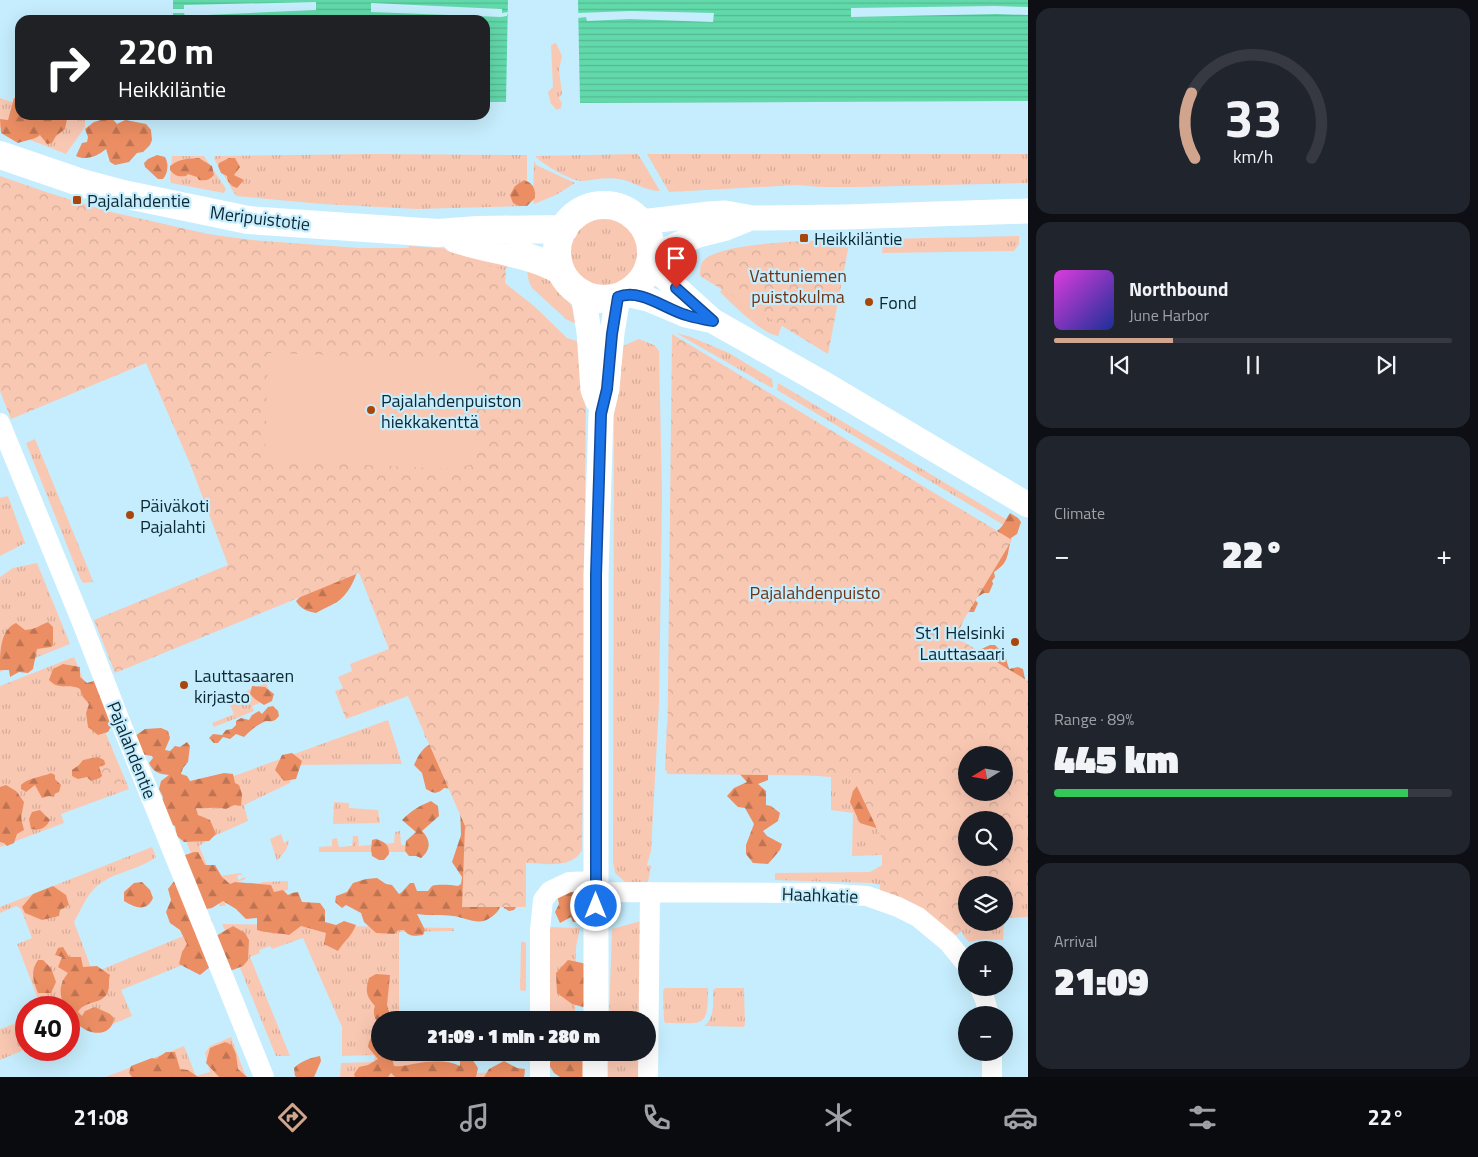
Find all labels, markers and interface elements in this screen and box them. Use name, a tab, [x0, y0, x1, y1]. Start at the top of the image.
text: 220 m	[118, 24, 214, 78]
icon: right	[35, 35, 100, 100]
text: Heikkiläntie	[118, 72, 226, 106]
text: 33	[1224, 78, 1282, 157]
text: km/h	[1233, 143, 1273, 170]
place label: Pajalahdentie	[87, 187, 190, 214]
marker: Pajalahdentie	[71, 194, 83, 206]
street label: Meripuistotie	[208, 198, 312, 238]
place label: Heikkiläntie	[814, 225, 902, 252]
marker: Heikkiläntie	[798, 232, 810, 244]
pin	[655, 237, 697, 288]
icon: arrive	[662, 244, 690, 272]
park label: Vattuniemen puistokulma	[749, 262, 847, 310]
text: Northbound	[1129, 274, 1229, 303]
place label: Fond	[879, 289, 917, 316]
marker: Fond	[863, 296, 875, 308]
text: June Harbor	[1129, 303, 1209, 327]
icon: previous	[1106, 351, 1134, 379]
icon: pause	[1239, 351, 1267, 379]
icon: next	[1372, 351, 1400, 379]
place label: Pajalahdenpuiston hiekkakenttä	[381, 387, 522, 435]
marker: Pajalahdenpuiston hiekkakenttä	[365, 404, 377, 416]
place label: Päiväkoti Pajalahti	[140, 492, 209, 540]
text: Climate	[1054, 501, 1105, 525]
marker: Päiväkoti Pajalahti	[124, 509, 136, 521]
text: 22°	[1222, 525, 1284, 583]
text: −	[1054, 533, 1070, 576]
text: +	[1436, 533, 1452, 576]
park label: Pajalahdenpuisto	[750, 579, 880, 606]
place label: St1 Helsinki Lauttasaari	[915, 619, 1005, 667]
marker: St1 Helsinki Lauttasaari	[1009, 636, 1021, 648]
place label: Lauttasaaren kirjasto	[194, 662, 294, 710]
marker: Lauttasaaren kirjasto	[178, 679, 190, 691]
street label: Pajalahdentie	[100, 697, 164, 803]
text: Range · 89%	[1054, 707, 1134, 731]
text: 445 km	[1054, 730, 1179, 788]
north arrow	[958, 746, 1012, 801]
map controls	[958, 746, 1013, 1061]
button: search	[958, 811, 1013, 866]
button: layers	[958, 876, 1013, 931]
position arrow	[569, 879, 621, 931]
street label: Haahkatie	[781, 880, 859, 910]
text: Arrival	[1054, 929, 1097, 953]
button: +	[958, 941, 1013, 996]
text: 21:09	[1054, 952, 1149, 1010]
speed limit sign: 40	[15, 996, 80, 1061]
button: −	[958, 1006, 1013, 1061]
text: 21:09 · 1 min · 280 m	[427, 1021, 600, 1050]
text: 21:08	[74, 1100, 128, 1134]
icon: directions	[275, 1100, 310, 1135]
icon: music	[457, 1100, 492, 1135]
icon: phone	[639, 1100, 674, 1135]
icon: climate	[821, 1100, 856, 1135]
icon: car	[1003, 1100, 1038, 1135]
icon: filters	[1185, 1100, 1220, 1135]
text: 22°	[1367, 1100, 1404, 1134]

